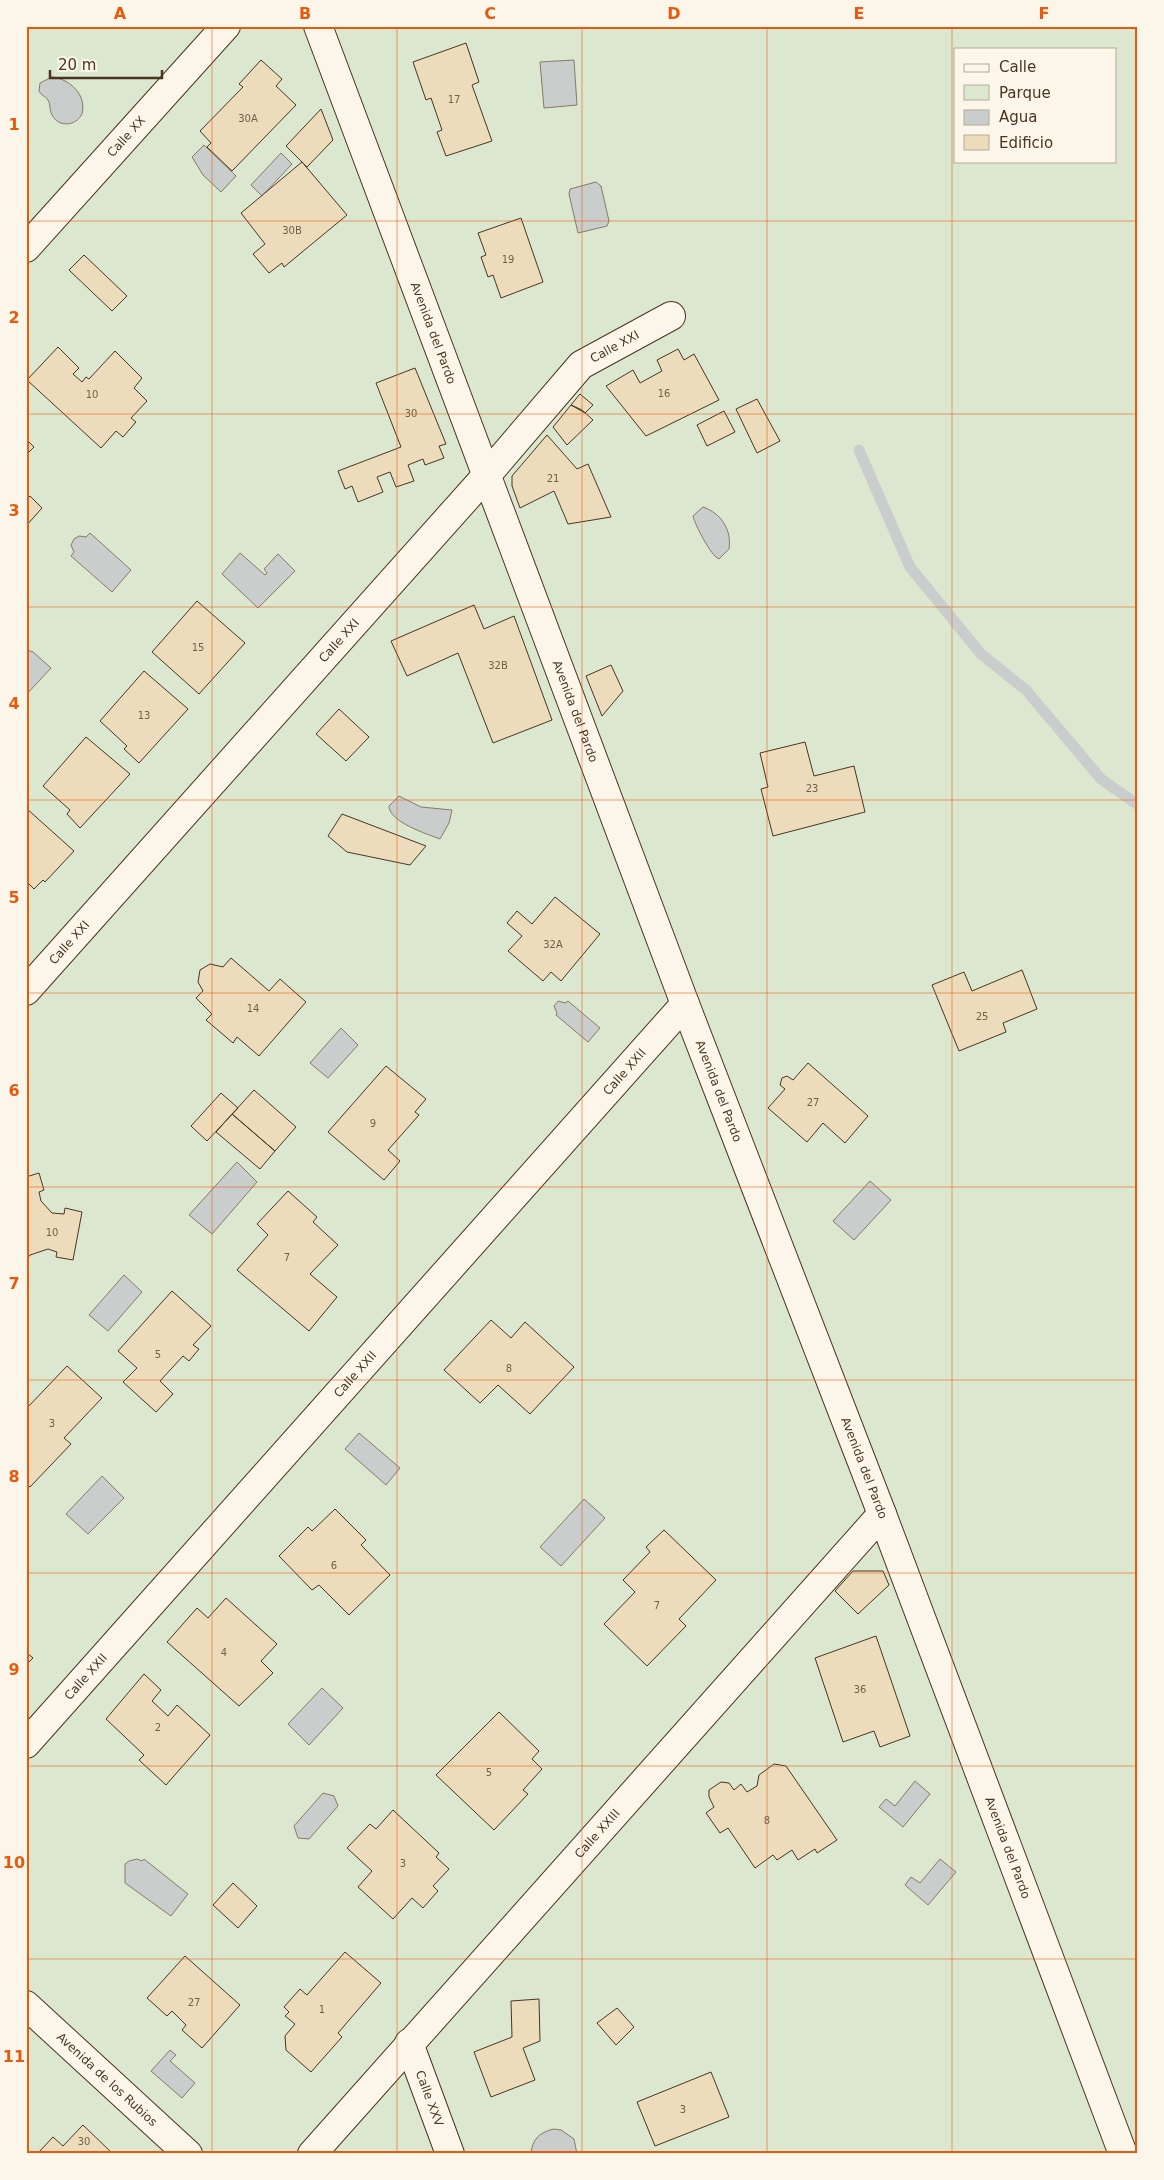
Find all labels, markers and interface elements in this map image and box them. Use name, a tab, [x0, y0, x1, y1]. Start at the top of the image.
text: A	[114, 4, 127, 23]
text: B	[299, 4, 311, 23]
text: C	[484, 4, 496, 23]
text: D	[667, 4, 681, 23]
text: E	[854, 4, 864, 23]
text: F	[1039, 4, 1049, 23]
scale bar	[50, 48, 162, 80]
legend	[954, 48, 1116, 162]
text: 20 m	[58, 56, 96, 74]
text: Calle	[999, 58, 1036, 76]
text: Parque	[999, 84, 1051, 102]
house number: 17	[448, 94, 460, 105]
text: Agua	[999, 108, 1037, 126]
street label: Calle XX	[104, 113, 148, 160]
house number: 30A	[238, 113, 258, 124]
text: 1	[8, 115, 20, 134]
text: Edificio	[999, 134, 1053, 152]
house number: 30B	[282, 225, 302, 236]
house number: 19	[502, 254, 514, 265]
street label: Avenida del Pardo	[408, 280, 459, 386]
text: 2	[8, 308, 20, 327]
street label: Calle XXI	[588, 328, 642, 366]
house number: 16	[658, 388, 670, 399]
house number: 10	[86, 389, 98, 400]
house number: 30	[405, 408, 417, 419]
house number: 21	[547, 473, 559, 484]
text: 3	[8, 501, 20, 520]
street label: Calle XXI	[316, 616, 362, 665]
house number: 15	[192, 642, 204, 653]
street label: Avenida del Pardo	[550, 658, 601, 764]
house number: 32B	[488, 660, 508, 671]
text: 4	[8, 694, 20, 713]
house number: 13	[138, 710, 150, 721]
house number: 23	[806, 783, 818, 794]
text: 5	[8, 888, 20, 907]
street label: Calle XXI	[46, 918, 92, 967]
house number: 32A	[543, 939, 563, 950]
house number: 14	[247, 1003, 259, 1014]
house number: 25	[976, 1011, 988, 1022]
street label: Avenida del Pardo	[693, 1038, 745, 1144]
street label: Calle XXII	[600, 1046, 649, 1098]
text: 6	[8, 1081, 20, 1100]
house number: 27	[807, 1097, 819, 1108]
house number: 9	[370, 1118, 376, 1129]
house number: 10	[46, 1227, 58, 1238]
house number: 7	[284, 1252, 290, 1263]
text: 7	[8, 1274, 20, 1293]
street label: Calle XXII	[331, 1348, 379, 1400]
house number: 5	[155, 1349, 161, 1360]
house number: 8	[506, 1363, 512, 1374]
street label: Avenida del Pardo	[838, 1415, 890, 1521]
house number: 3	[49, 1418, 55, 1429]
text: 8	[8, 1467, 20, 1486]
house number: 6	[331, 1560, 337, 1571]
house number: 7	[654, 1600, 660, 1611]
house number: 4	[221, 1647, 227, 1658]
street label: Calle XXII	[62, 1651, 110, 1703]
text: 9	[8, 1660, 20, 1679]
house number: 36	[854, 1684, 866, 1695]
house number: 2	[155, 1722, 161, 1733]
house number: 5	[486, 1767, 492, 1778]
street label: Avenida del Pardo	[982, 1795, 1033, 1901]
street label: Calle XXIII	[572, 1806, 623, 1861]
house number: 8	[764, 1815, 770, 1826]
text: 10	[3, 1853, 25, 1872]
house number: 3	[400, 1858, 406, 1869]
house number: 27	[188, 1997, 200, 2008]
house number: 1	[319, 2004, 325, 2015]
street label: Avenida de los Rubios	[54, 2030, 160, 2129]
text: 11	[3, 2047, 25, 2066]
street label: Calle XXV	[413, 2069, 446, 2129]
house number: 3	[680, 2104, 686, 2115]
house number: 30	[78, 2136, 90, 2147]

